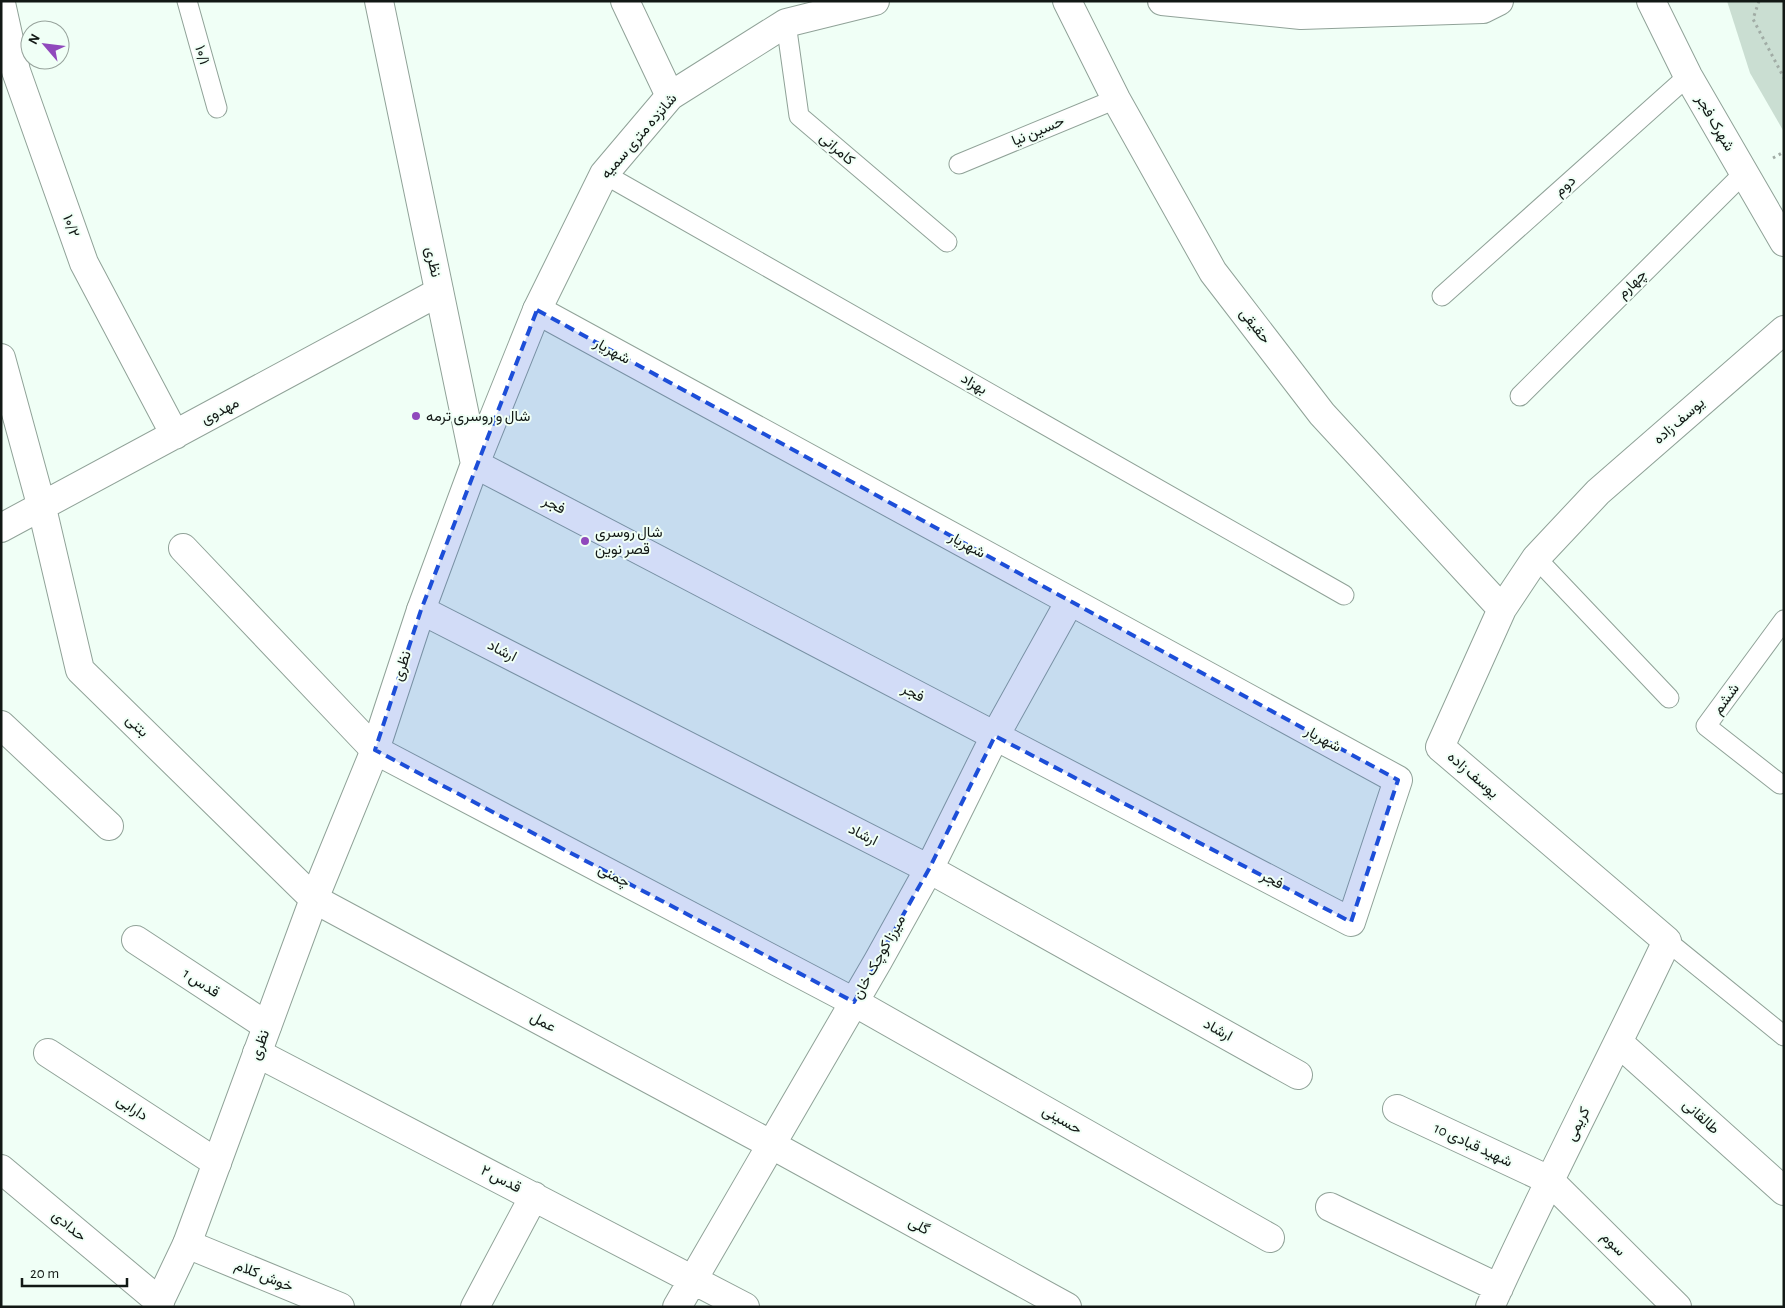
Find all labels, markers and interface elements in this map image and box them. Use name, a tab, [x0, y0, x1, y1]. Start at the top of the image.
north arrow	[20, 20, 70, 70]
text: N	[26, 32, 43, 47]
street label: ۱۰/۱	[192, 44, 212, 66]
street label: شانزده متری سمیه	[598, 91, 681, 183]
street label: شهرک فجر	[1692, 91, 1737, 154]
street label: حسین نیا	[1009, 113, 1067, 151]
street label: کامرانی	[815, 130, 858, 170]
street label: دوم	[1552, 173, 1580, 201]
street label: ۱۰/۲	[60, 213, 82, 239]
street label: نظری	[421, 245, 444, 279]
street label: چهارم	[1615, 267, 1651, 303]
street label: حقیقی	[1235, 306, 1273, 348]
street label: شهریار	[590, 335, 633, 368]
street label: بهزاد	[958, 371, 990, 398]
street label: مهدوی	[199, 395, 242, 429]
street label: یوسف زاده	[1651, 395, 1708, 448]
place label: شال و روسری ترمه	[426, 409, 530, 426]
marker: شال و روسری ترمه	[410, 410, 422, 422]
street label: فجر	[539, 493, 568, 518]
place label: شال روسری قصر نوین	[595, 525, 663, 559]
street label: شهریار	[945, 529, 988, 562]
marker: شال روسری قصر نوین	[579, 535, 591, 547]
street label: ارشاد	[485, 637, 519, 665]
street label: نظری	[390, 649, 416, 684]
street label: فجر	[898, 681, 927, 706]
street label: ششم	[1710, 681, 1744, 718]
street label: بتنی	[121, 712, 151, 742]
street label: شهریار	[1301, 723, 1344, 756]
street label: یوسف زاده	[1444, 749, 1501, 802]
street label: ارشاد	[846, 821, 880, 849]
street label: چمنی	[595, 862, 632, 892]
street label: فجر	[1257, 868, 1286, 893]
street label: میرزا کوچک خان	[850, 912, 910, 1003]
street label: قدس 1	[179, 966, 222, 1002]
street label: عمل	[527, 1009, 558, 1036]
street label: ارشاد	[1201, 1016, 1235, 1045]
street label: نظری	[248, 1028, 274, 1063]
street label: دارابی	[113, 1093, 150, 1125]
street label: طالقانی	[1679, 1097, 1722, 1139]
street label: حسینی	[1039, 1103, 1084, 1139]
street label: کریمی	[1563, 1104, 1595, 1144]
street label: شهید قبادی 10	[1431, 1120, 1515, 1172]
street label: قدس ۲	[478, 1163, 524, 1197]
street label: حدادی	[48, 1208, 89, 1246]
street label: گلی	[905, 1214, 932, 1240]
street label: سوم	[1597, 1229, 1628, 1261]
scale bar	[22, 1256, 128, 1288]
street label: خوش کلام	[232, 1258, 295, 1296]
text: 20 m	[30, 1266, 59, 1281]

